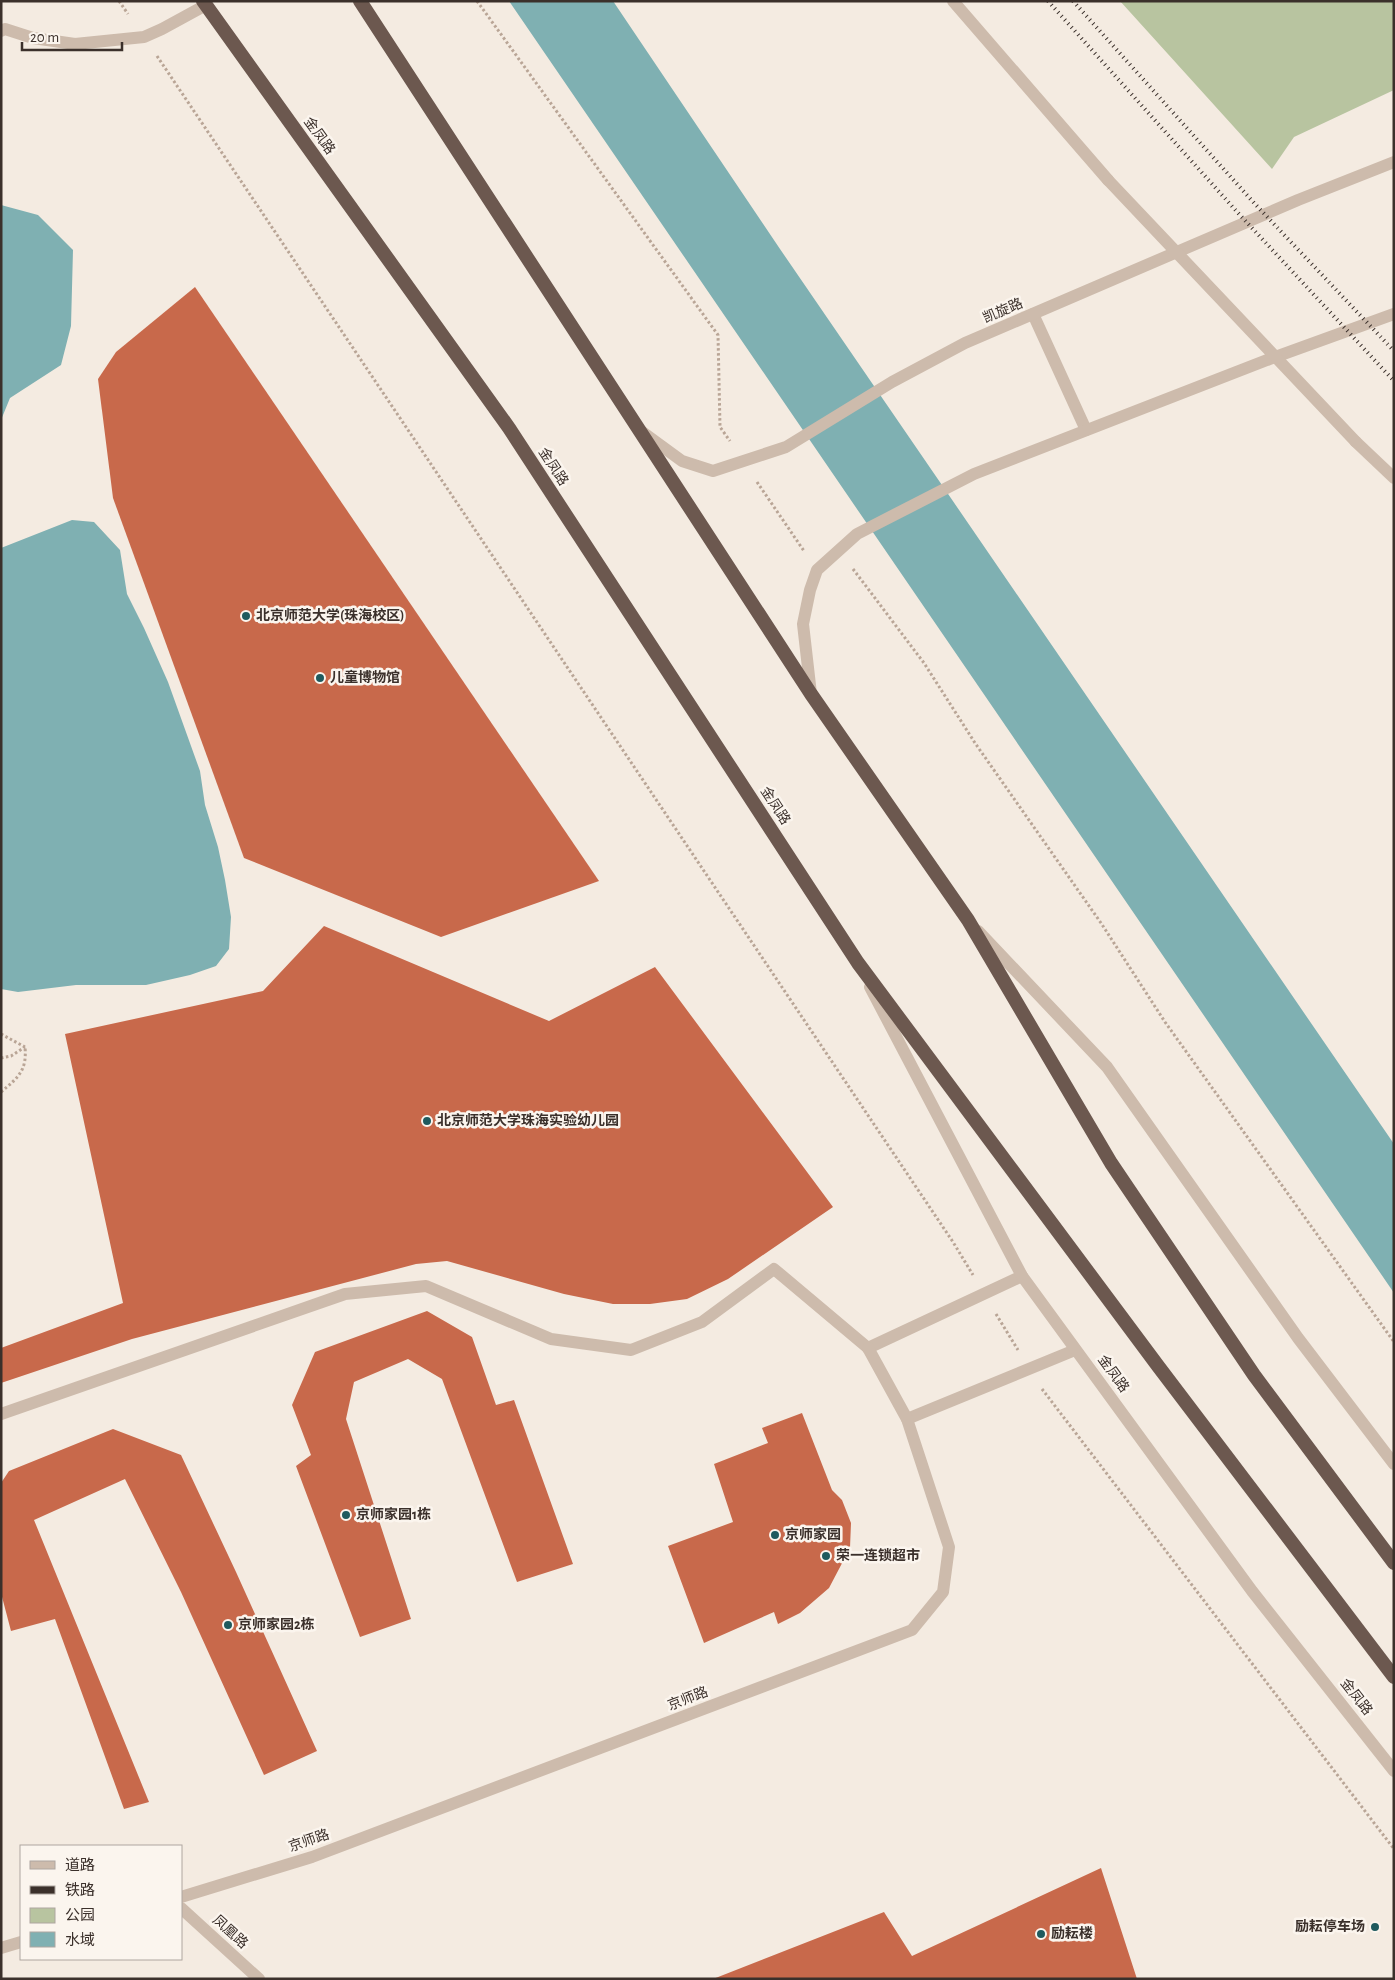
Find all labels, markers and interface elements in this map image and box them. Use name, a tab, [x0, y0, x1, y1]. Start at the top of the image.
scale bar	[22, 20, 122, 52]
text: 20 m	[30, 30, 59, 45]
street label: 金凤路	[301, 114, 338, 157]
street label: 凯旋路	[981, 295, 1025, 326]
street label: 金凤路	[536, 445, 571, 488]
place label: 北京师范大学(珠海校区)	[256, 607, 404, 623]
marker: 北京师范大学(珠海校区)	[240, 610, 252, 622]
place label: 儿童博物馆	[330, 669, 400, 685]
marker: 儿童博物馆	[314, 672, 326, 684]
street label: 金凤路	[758, 784, 793, 827]
place label: 北京师范大学珠海实验幼儿园	[437, 1112, 619, 1128]
marker: 北京师范大学珠海实验幼儿园	[421, 1115, 433, 1127]
street label: 金凤路	[1095, 1352, 1132, 1395]
place label: 京师家园1栋	[356, 1506, 431, 1522]
marker: 京师家园1栋	[340, 1509, 352, 1521]
place label: 京师家园	[785, 1526, 841, 1542]
marker: 京师家园	[769, 1529, 781, 1541]
place label: 荣一连锁超市	[836, 1547, 920, 1563]
marker: 荣一连锁超市	[820, 1550, 832, 1562]
place label: 京师家园2栋	[238, 1616, 315, 1632]
marker: 京师家园2栋	[222, 1619, 234, 1631]
street label: 金凤路	[1338, 1676, 1375, 1718]
street label: 京师路	[666, 1684, 710, 1713]
street label: 京师路	[287, 1827, 331, 1854]
legend	[20, 1845, 182, 1960]
text: 道路	[65, 1857, 95, 1873]
text: 铁路	[65, 1882, 95, 1898]
text: 公园	[65, 1907, 95, 1923]
street label: 凤凰路	[210, 1912, 251, 1951]
place label: 励耘停车场	[1295, 1918, 1365, 1934]
marker: 励耘停车场	[1369, 1921, 1381, 1933]
place label: 励耘楼	[1051, 1926, 1093, 1941]
marker: 励耘楼	[1035, 1928, 1047, 1940]
text: 水域	[65, 1932, 95, 1948]

